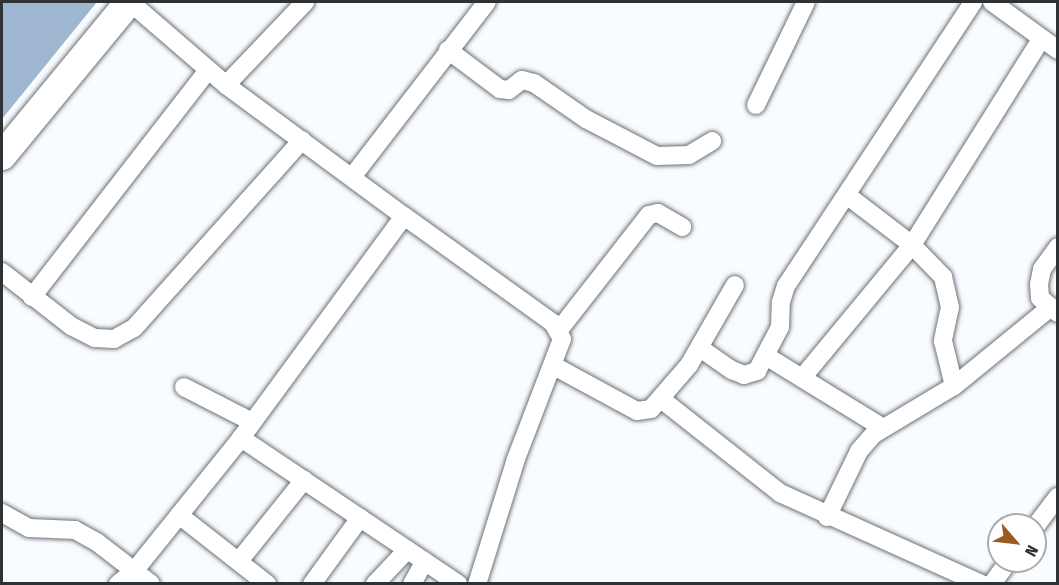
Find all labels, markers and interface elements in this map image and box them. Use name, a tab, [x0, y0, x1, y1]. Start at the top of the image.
north arrow	[987, 513, 1047, 573]
text: N	[1021, 542, 1042, 559]

